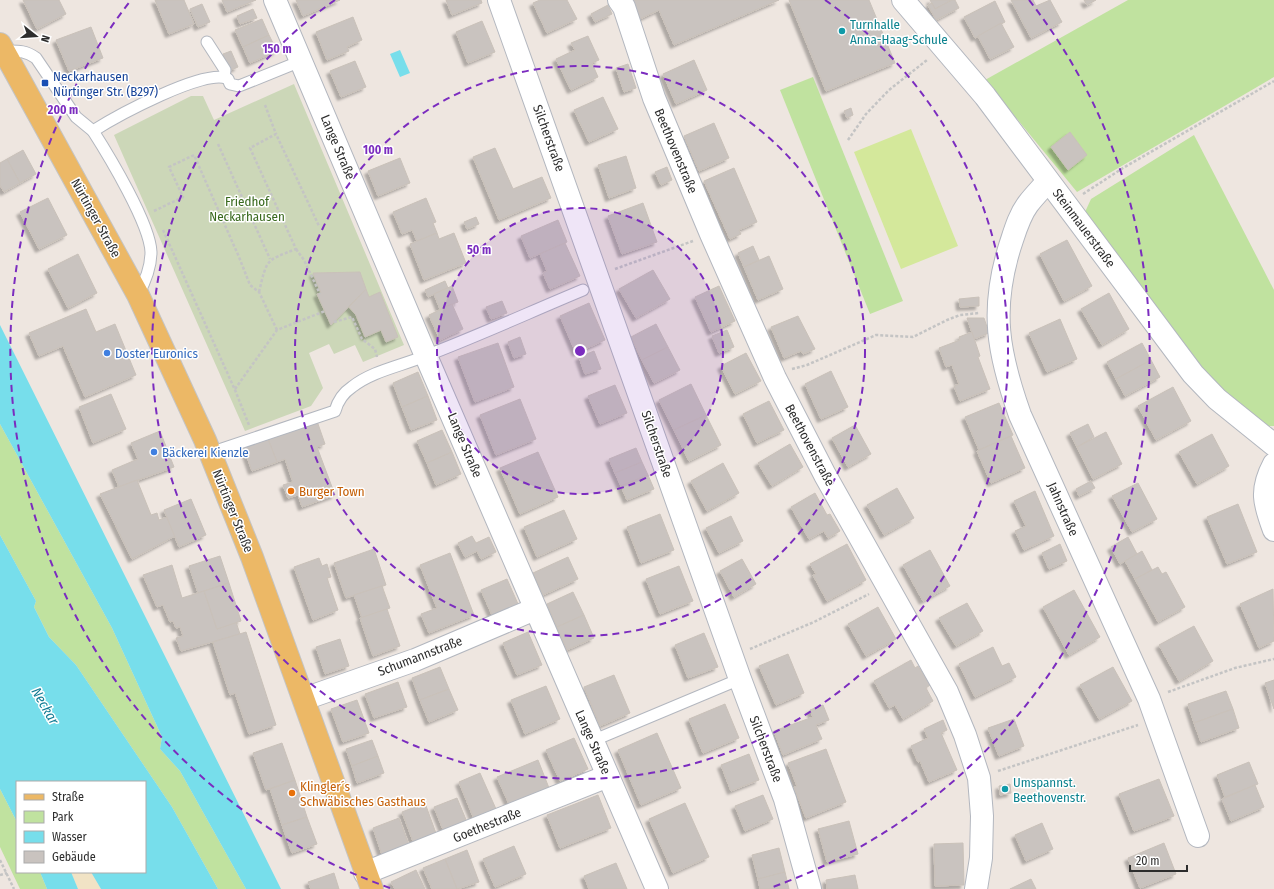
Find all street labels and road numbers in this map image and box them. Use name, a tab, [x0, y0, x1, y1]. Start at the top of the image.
street label: Silcherstraße	[530, 103, 568, 173]
street label: Beethovenstraße	[651, 106, 701, 196]
street label: Lange Straße	[318, 112, 358, 182]
street label: Nürtinger Straße	[68, 176, 124, 260]
street label: Steinmauerstraße	[1050, 186, 1118, 270]
street label: Beethovenstraße	[782, 402, 838, 488]
street label: Silcherstraße	[639, 408, 675, 480]
street label: Lange Straße	[445, 410, 485, 480]
street label: Nürtinger Straße	[210, 467, 256, 555]
street label: Jahnstraße	[1044, 480, 1082, 538]
street label: Schumannstraße	[376, 633, 464, 679]
street label: Lange Straße	[572, 707, 614, 777]
street label: Silcherstraße	[746, 714, 786, 784]
street label: Goethestraße	[451, 805, 523, 845]

